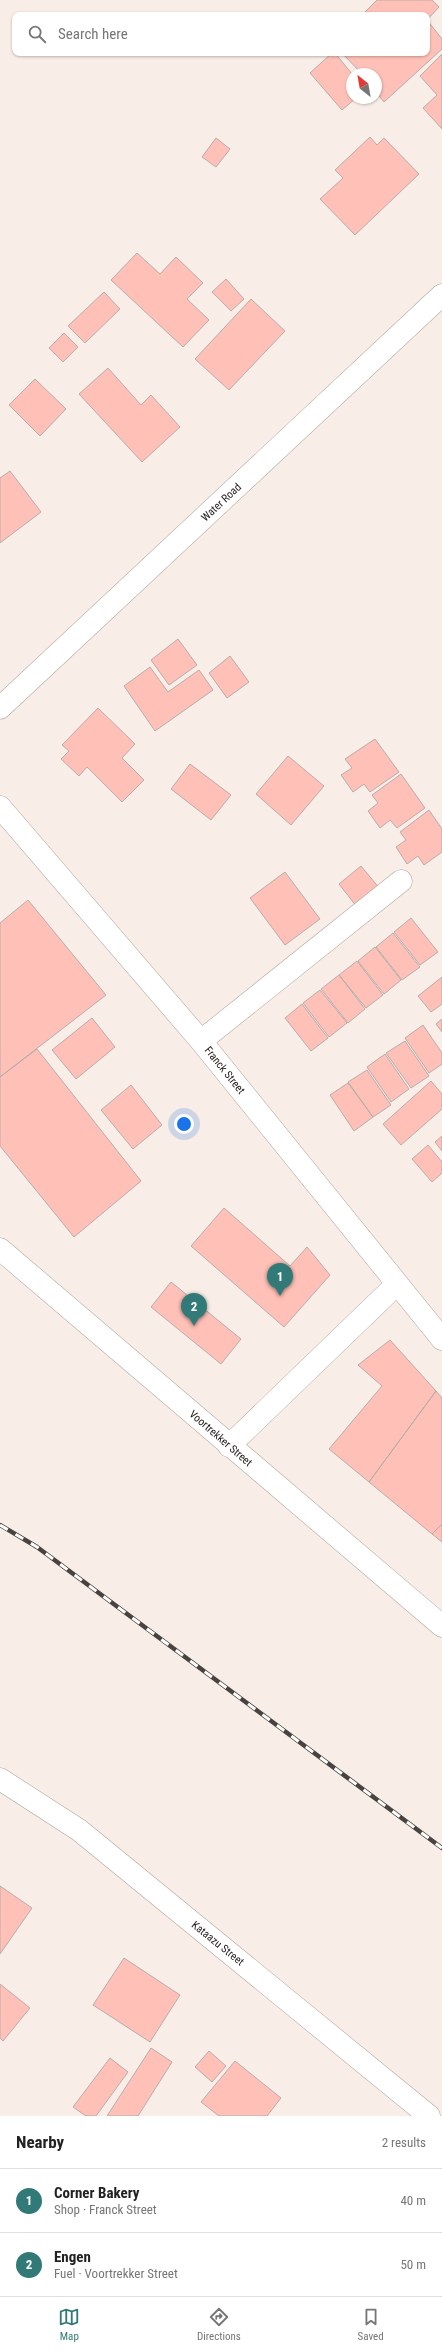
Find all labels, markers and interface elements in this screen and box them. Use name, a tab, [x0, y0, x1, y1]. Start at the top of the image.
search box	[12, 12, 430, 56]
icon: search	[26, 23, 48, 45]
text: Search here	[58, 25, 128, 43]
north arrow	[346, 68, 382, 104]
street label: Water Road	[199, 481, 244, 524]
street label: Franck Street	[202, 1044, 248, 1097]
your location	[174, 1114, 194, 1134]
pin: 1	[267, 1263, 293, 1296]
pin: 2	[181, 1293, 207, 1326]
street label: Voortrekker Street	[187, 1408, 255, 1469]
street label: Kataazu Street	[189, 1918, 246, 1968]
text: Nearby	[16, 2132, 64, 2152]
text: 2 results	[382, 2135, 426, 2150]
text: Corner Bakery	[54, 2184, 139, 2202]
text: 1	[26, 2193, 32, 2208]
text: 40 m	[400, 2193, 426, 2208]
text: Shop · Franck Street	[54, 2202, 157, 2217]
text: Engen	[54, 2248, 91, 2266]
text: 2	[26, 2257, 32, 2272]
text: 50 m	[400, 2257, 426, 2272]
text: Fuel · Voortrekker Street	[54, 2266, 178, 2281]
tab: Map	[58, 2306, 80, 2343]
tab: Directions	[197, 2306, 241, 2343]
tab: Saved	[358, 2306, 384, 2343]

